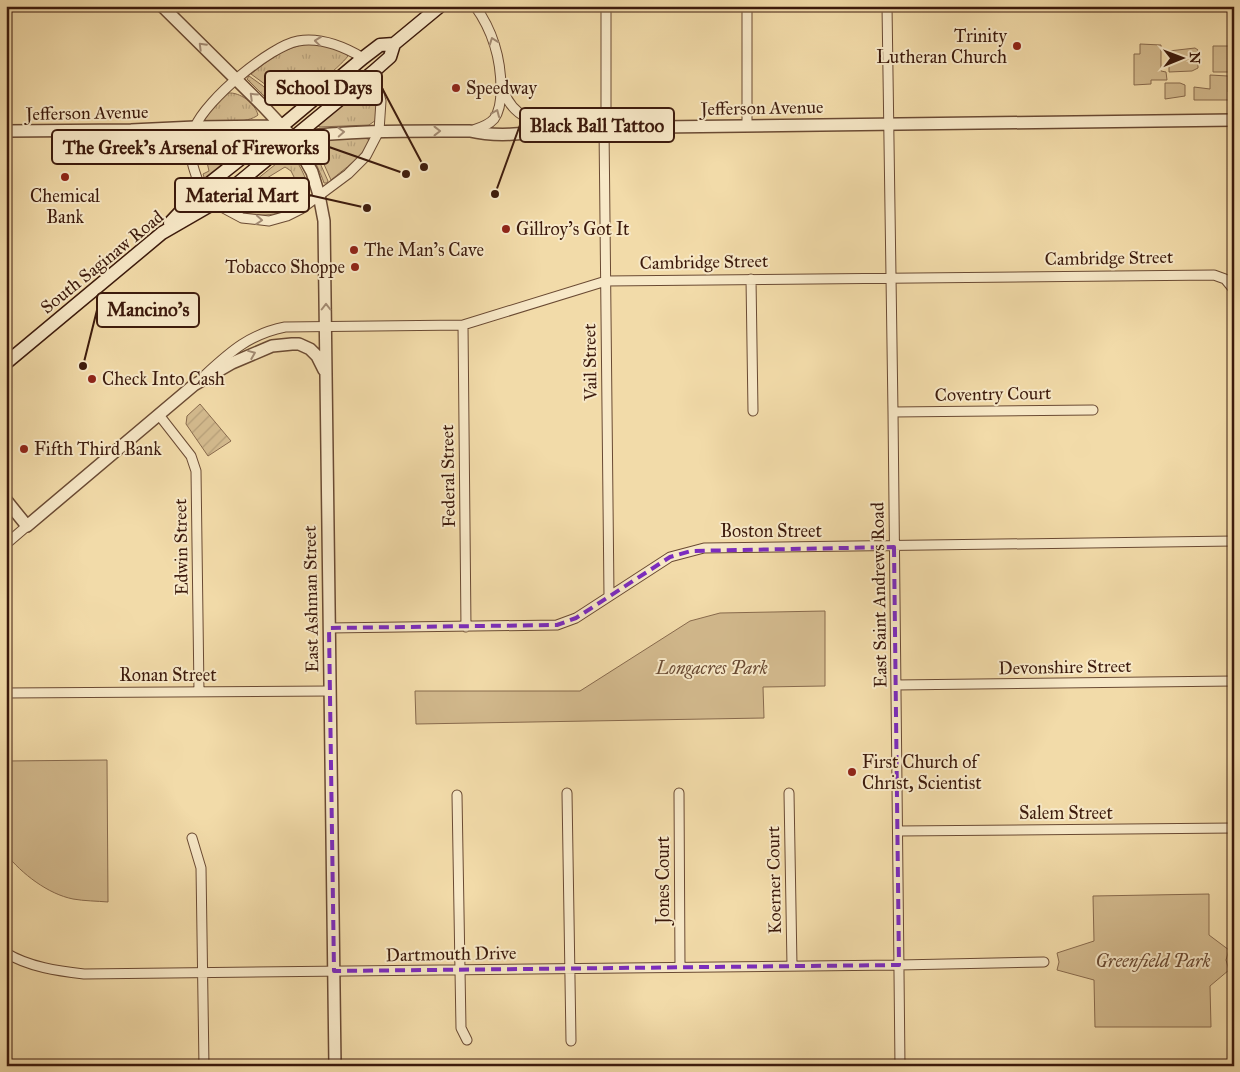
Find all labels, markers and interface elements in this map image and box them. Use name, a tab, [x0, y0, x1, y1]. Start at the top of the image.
place label: Trinity Lutheran Church	[876, 25, 1008, 68]
north arrow	[1158, 32, 1208, 82]
one-way arrow	[313, 36, 321, 47]
one-way arrow	[489, 37, 499, 45]
marker: Trinity Lutheran Church	[1011, 40, 1023, 52]
one-way arrow	[199, 43, 208, 52]
text: N	[1186, 52, 1203, 64]
callout: School Days	[265, 71, 382, 105]
text: School Days	[276, 76, 372, 100]
place label: Speedway	[466, 77, 537, 99]
marker: Speedway	[450, 82, 462, 94]
one-way arrow	[250, 93, 259, 102]
street label: Jefferson Avenue	[698, 96, 824, 121]
street label: Jefferson Avenue	[23, 101, 149, 126]
callout: Black Ball Tattoo	[520, 108, 674, 142]
one-way arrow	[490, 109, 500, 118]
text: Black Ball Tattoo	[530, 114, 664, 137]
one-way arrow	[434, 126, 441, 136]
one-way arrow	[337, 127, 345, 138]
callout: The Greek's Arsenal of Fireworks	[52, 130, 329, 164]
text: The Greek's Arsenal of Fireworks	[62, 136, 319, 159]
marker: Chemical Bank	[59, 171, 71, 183]
callout: Material Mart	[175, 178, 309, 212]
text: Material Mart	[185, 184, 299, 207]
place label: Chemical Bank	[30, 185, 100, 228]
street label: South Saginaw Road	[36, 206, 169, 319]
one-way arrow	[255, 214, 263, 225]
place label: Gillroy's Got It	[516, 218, 630, 240]
marker: Gillroy's Got It	[500, 223, 512, 235]
place label: The Man's Cave	[364, 239, 484, 261]
marker: The Man's Cave	[348, 244, 360, 256]
street label: Cambridge Street	[1044, 246, 1174, 271]
street label: Cambridge Street	[639, 250, 769, 275]
place label: Tobacco Shoppe	[225, 256, 345, 278]
marker: Tobacco Shoppe	[349, 261, 361, 273]
callout: Mancino's	[97, 293, 199, 327]
text: Mancino's	[107, 298, 189, 321]
one-way arrow	[320, 303, 331, 311]
street label: Vail Street	[578, 323, 602, 402]
one-way arrow	[248, 349, 256, 359]
place label: Check Into Cash	[102, 368, 225, 390]
marker: Check Into Cash	[86, 373, 98, 385]
street label: Coventry Court	[935, 382, 1052, 406]
street label: Federal Street	[436, 424, 460, 528]
place label: Fifth Third Bank	[34, 438, 162, 460]
marker: Fifth Third Bank	[18, 443, 30, 455]
street label: Edwin Street	[169, 498, 193, 596]
street label: East Saint Andrews Road	[866, 502, 892, 688]
street label: Boston Street	[720, 520, 822, 542]
street label: East Ashman Street	[299, 525, 323, 673]
street label: Devonshire Street	[998, 655, 1132, 679]
park label: Longacres Park	[655, 657, 768, 679]
street label: Ronan Street	[119, 664, 217, 686]
place label: First Church of Christ, Scientist	[862, 751, 982, 794]
marker: First Church of Christ, Scientist	[846, 766, 858, 778]
street label: Salem Street	[1019, 802, 1114, 824]
street label: Koerner Court	[762, 825, 786, 934]
street label: Jones Court	[652, 835, 675, 926]
street label: Dartmouth Drive	[385, 942, 517, 966]
park label: Greenfield Park	[1095, 950, 1211, 972]

